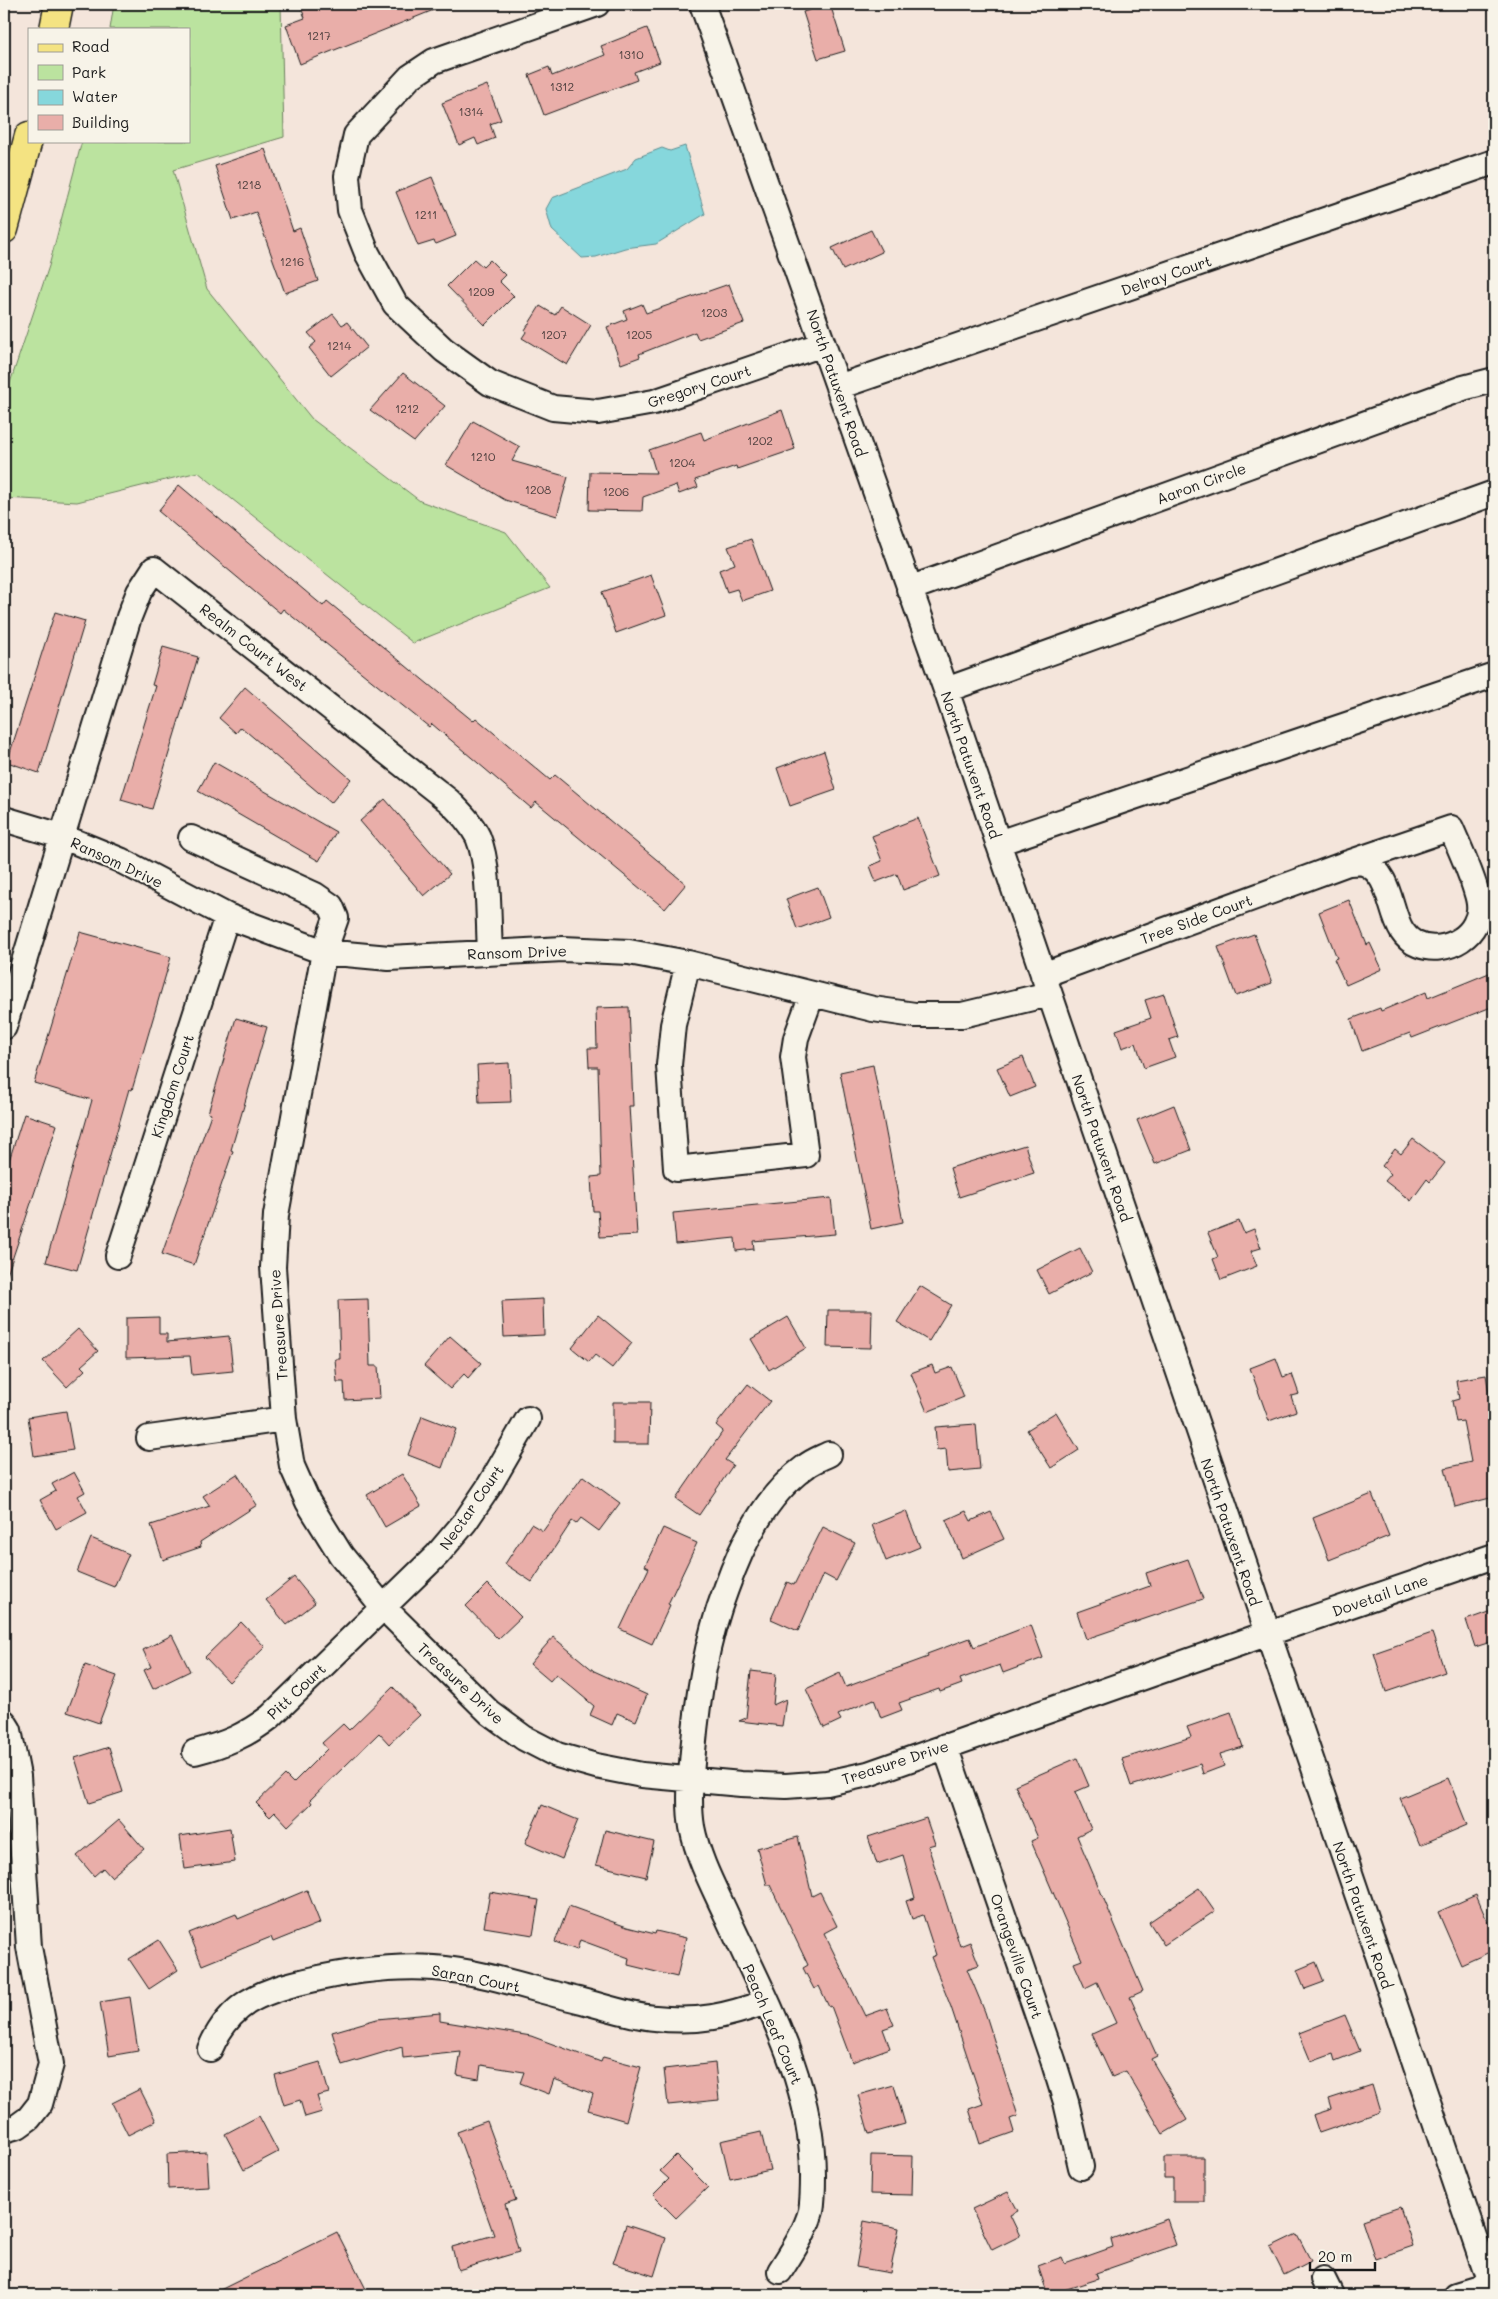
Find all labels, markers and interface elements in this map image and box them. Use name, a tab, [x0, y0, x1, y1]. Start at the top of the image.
house number: 1217	[307, 27, 331, 43]
legend	[28, 28, 190, 142]
text: Road	[72, 36, 109, 56]
house number: 1310	[618, 46, 644, 62]
text: Park	[72, 62, 106, 82]
house number: 1312	[550, 78, 574, 94]
text: Water	[72, 86, 118, 106]
house number: 1314	[459, 103, 483, 119]
text: Building	[72, 112, 129, 132]
house number: 1218	[237, 176, 261, 192]
house number: 1211	[415, 206, 437, 222]
street label: Delray Court	[1118, 250, 1214, 300]
house number: 1216	[280, 253, 304, 269]
house number: 1209	[468, 283, 494, 299]
house number: 1203	[701, 304, 727, 320]
street label: North Patuxent Road	[802, 307, 872, 459]
house number: 1207	[541, 326, 567, 342]
house number: 1205	[626, 326, 652, 342]
house number: 1214	[327, 337, 351, 353]
street label: Gregory Court	[645, 360, 753, 412]
house number: 1212	[395, 400, 419, 416]
house number: 1202	[747, 432, 773, 448]
house number: 1210	[471, 448, 496, 464]
house number: 1204	[669, 454, 695, 470]
street label: Aaron Circle	[1153, 458, 1249, 508]
house number: 1208	[525, 481, 551, 497]
house number: 1206	[603, 483, 629, 499]
street label: Realm Court West	[196, 599, 312, 695]
street label: North Patuxent Road	[936, 689, 1006, 841]
street label: Ransom Drive	[68, 832, 166, 892]
street label: Tree Side Court	[1137, 889, 1255, 949]
street label: Ransom Drive	[467, 940, 567, 964]
street label: Kingdom Court	[146, 1032, 198, 1140]
street label: North Patuxent Road	[1067, 1072, 1137, 1224]
street label: Treasure Drive	[264, 1269, 292, 1381]
street label: North Patuxent Road	[1196, 1456, 1266, 1608]
street label: Nectar Court	[434, 1461, 508, 1553]
street label: Dovetail Lane	[1329, 1569, 1431, 1621]
street label: Treasure Drive	[413, 1638, 509, 1728]
street label: Pitt Court	[262, 1659, 330, 1723]
street label: Treasure Drive	[839, 1735, 951, 1789]
street label: North Patuxent Road	[1328, 1839, 1398, 1991]
street label: Orangeville Court	[986, 1891, 1048, 2021]
street label: Saran Court	[430, 1960, 522, 1996]
street label: Peach Leaf Court	[739, 1961, 807, 2087]
scale bar	[1310, 2239, 1376, 2271]
text: 20 m	[1318, 2246, 1352, 2266]

